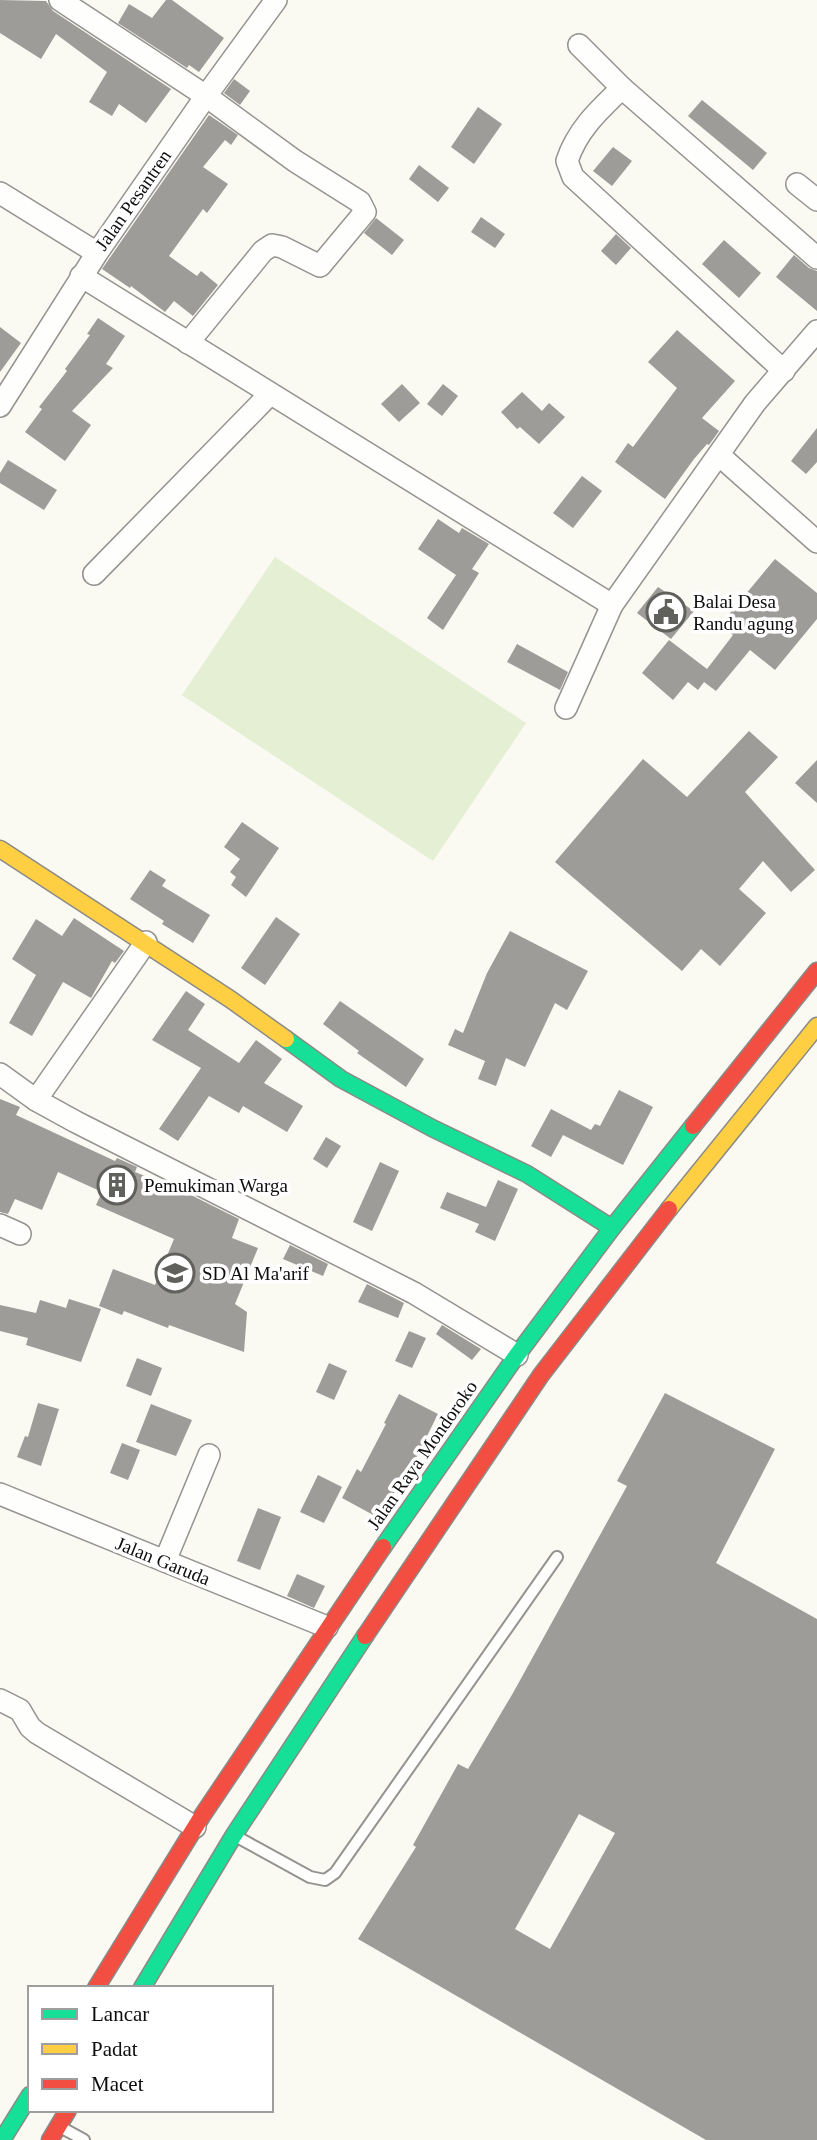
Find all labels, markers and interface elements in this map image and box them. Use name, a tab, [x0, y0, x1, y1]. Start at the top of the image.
street label: Jalan Pesantren	[91, 145, 176, 254]
public building icon: Balai Desa Randu agung	[645, 591, 687, 633]
place label: Balai Desa Randu agung	[693, 591, 794, 634]
building icon: Pemukiman Warga	[96, 1164, 138, 1206]
place label: Pemukiman Warga	[144, 1175, 289, 1196]
school or university icon: SD Al Ma'arif	[154, 1252, 196, 1294]
place label: SD Al Ma'arif	[202, 1263, 310, 1284]
street label: Jalan Raya Mondoroko	[363, 1376, 481, 1534]
street label: Jalan Garuda	[113, 1533, 214, 1590]
legend	[28, 1986, 273, 2112]
text: Lancar	[91, 2002, 149, 2026]
text: Padat	[91, 2037, 138, 2061]
text: Macet	[91, 2072, 144, 2096]

